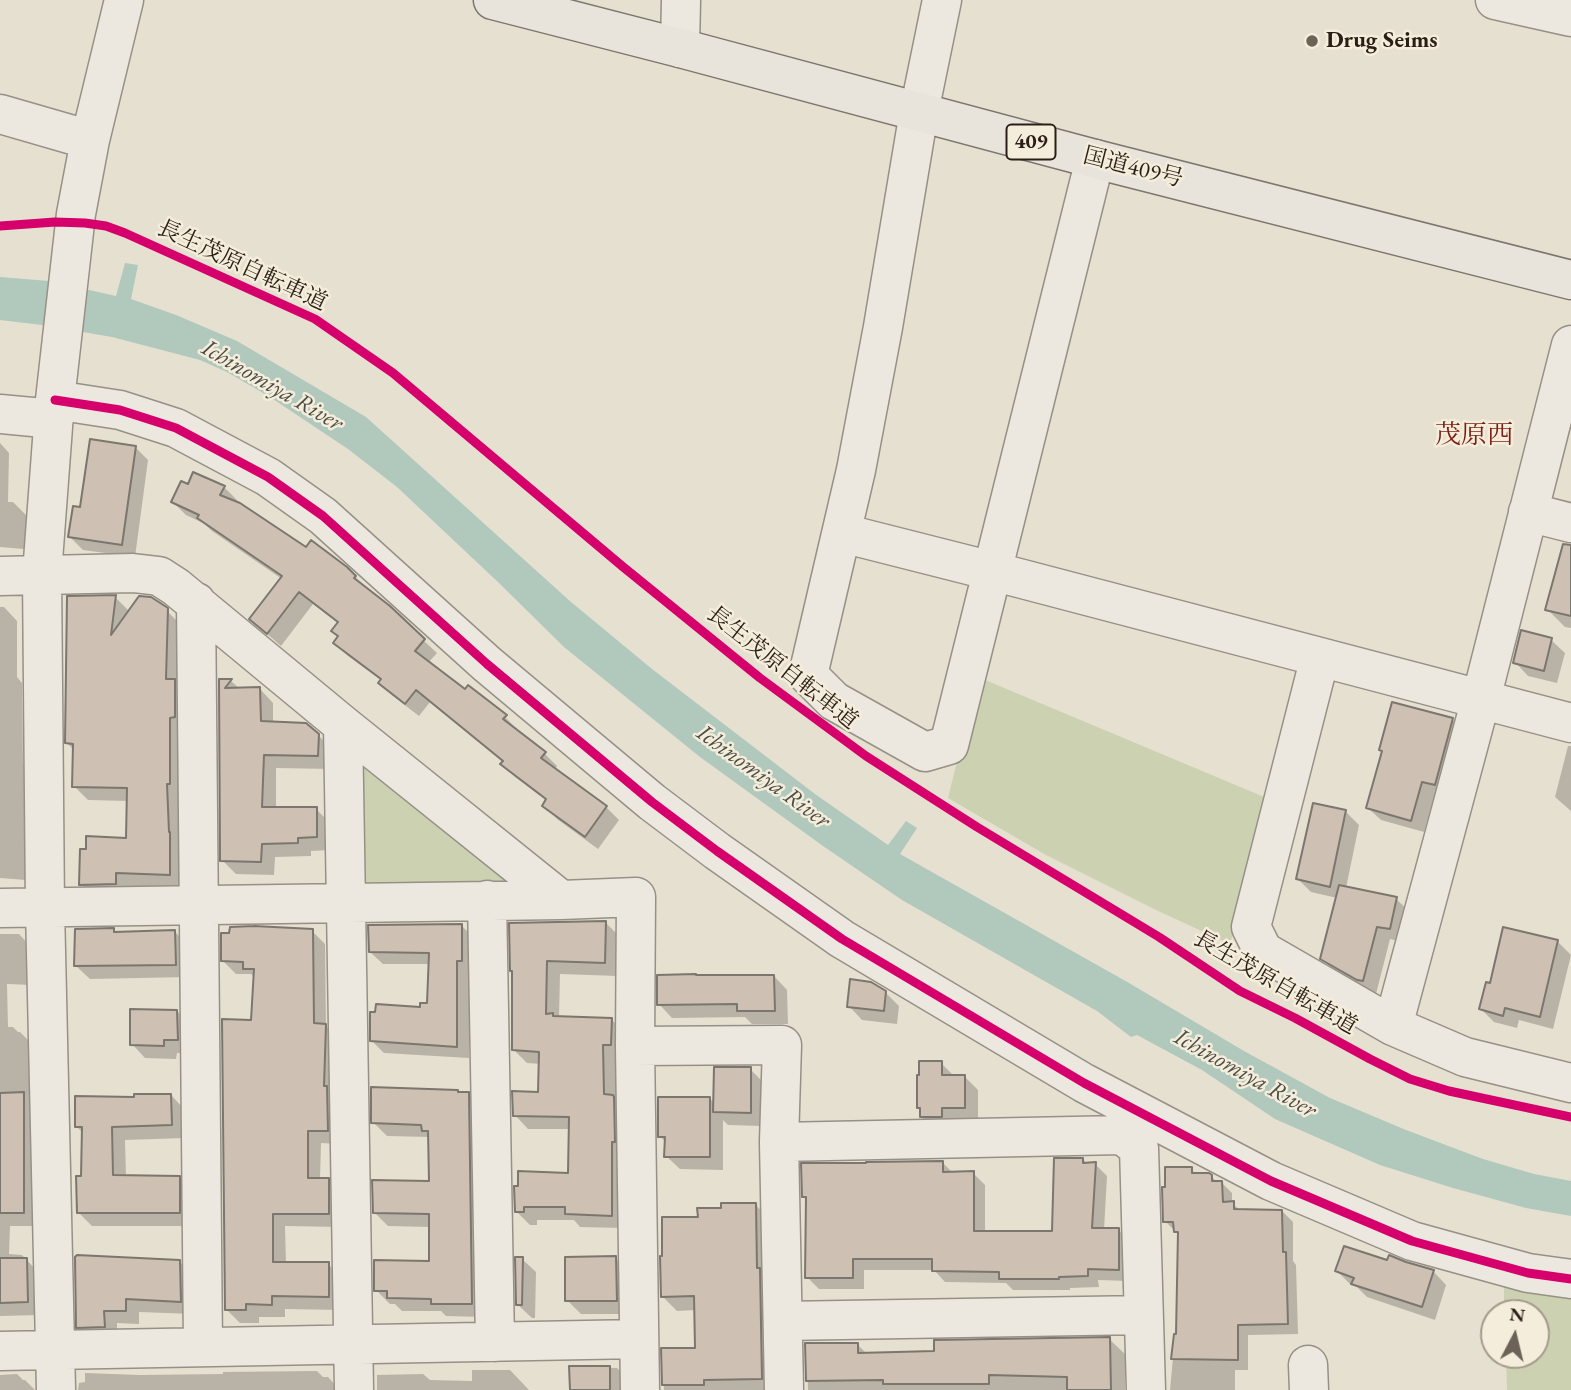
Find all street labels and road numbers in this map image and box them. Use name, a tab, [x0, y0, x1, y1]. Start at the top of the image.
road number: 409	[1006, 124, 1056, 160]
street label: 国道409号	[1080, 142, 1186, 194]
street label: 長生茂原自転車道	[153, 215, 331, 317]
street label: 長生茂原自転車道	[701, 600, 863, 736]
street label: 長生茂原自転車道	[1188, 925, 1362, 1041]

